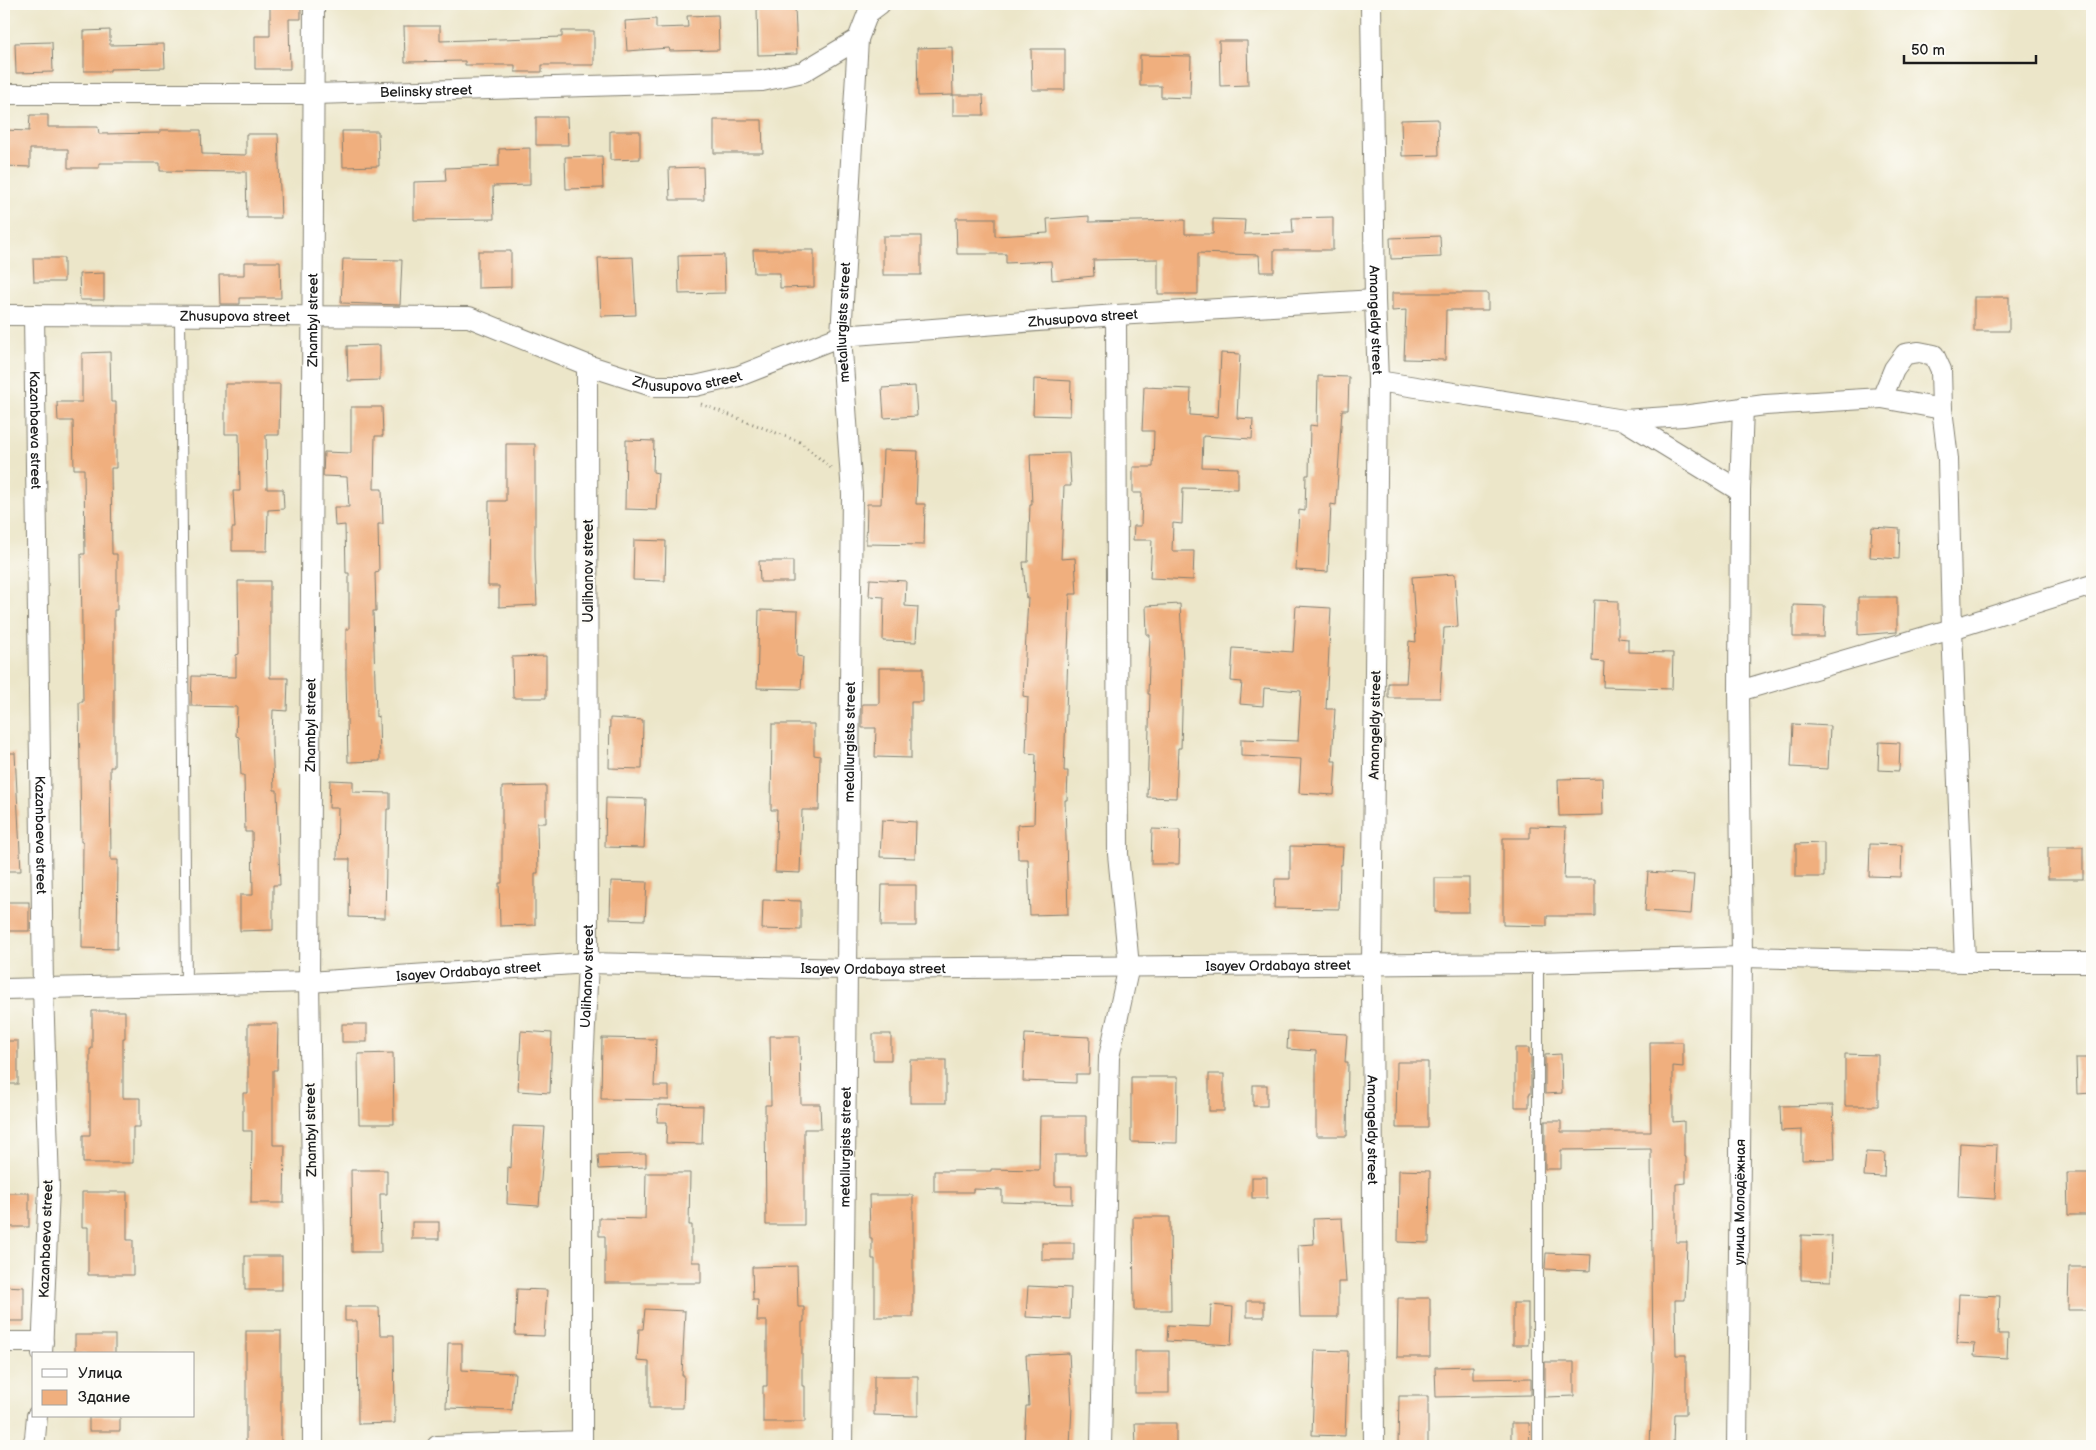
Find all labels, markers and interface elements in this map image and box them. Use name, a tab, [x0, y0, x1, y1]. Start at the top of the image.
scale bar	[1904, 32, 2036, 64]
text: 50 m	[1911, 41, 1945, 60]
street label: Belinsky street	[379, 81, 473, 101]
street label: metallurgists street	[832, 261, 854, 383]
street label: Amangeldy street	[1366, 265, 1386, 376]
street label: Zhambyl street	[304, 272, 321, 368]
street label: Zhusupova street	[1026, 305, 1139, 330]
street label: Zhusupova street	[179, 307, 291, 325]
street label: Zhusupova street	[630, 367, 745, 395]
street label: Kazanbaeva street	[26, 371, 45, 490]
street label: Ualihanov street	[580, 519, 597, 623]
street label: Amangeldy street	[1366, 669, 1384, 780]
street label: Zhambyl street	[302, 677, 319, 773]
street label: metallurgists street	[840, 681, 859, 802]
street label: Kazanbaeva street	[32, 776, 50, 895]
street label: Ualihanov street	[576, 924, 597, 1028]
street label: Isayev Ordabaya street	[1205, 956, 1352, 974]
street label: Isayev Ordabaya street	[395, 958, 542, 985]
street label: Isayev Ordabaya street	[800, 959, 947, 978]
street label: Amangeldy street	[1364, 1075, 1381, 1185]
street label: Zhambyl street	[302, 1082, 320, 1178]
street label: metallurgists street	[836, 1086, 854, 1207]
street label: улица Молодёжная	[1730, 1139, 1749, 1265]
street label: Kazanbaeva street	[35, 1179, 57, 1299]
legend	[32, 1352, 195, 1418]
text: Улица	[78, 1364, 123, 1383]
text: Здание	[78, 1388, 130, 1407]

